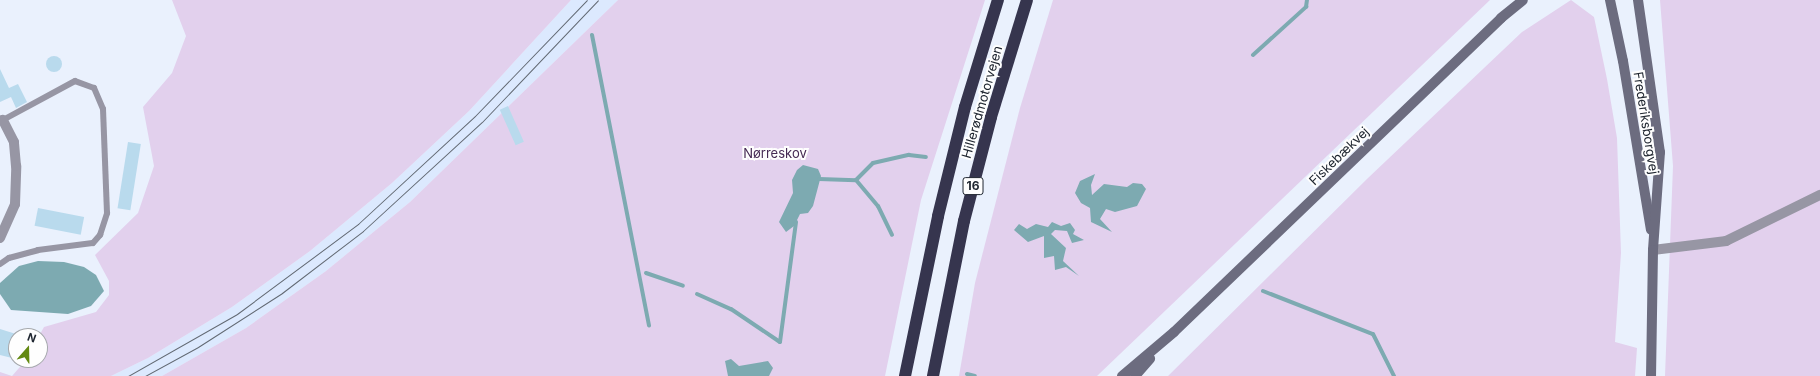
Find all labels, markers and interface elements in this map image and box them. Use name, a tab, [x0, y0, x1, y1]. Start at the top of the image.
street label: Hillerødmotorvejen	[958, 44, 1006, 160]
street label: Frederiksborgvej	[1630, 71, 1662, 175]
street label: Fiskebækvej	[1306, 124, 1372, 188]
park label: Nørreskov	[743, 145, 807, 161]
road number: 16	[962, 176, 984, 196]
north arrow	[8, 328, 48, 368]
text: N	[25, 330, 38, 346]

